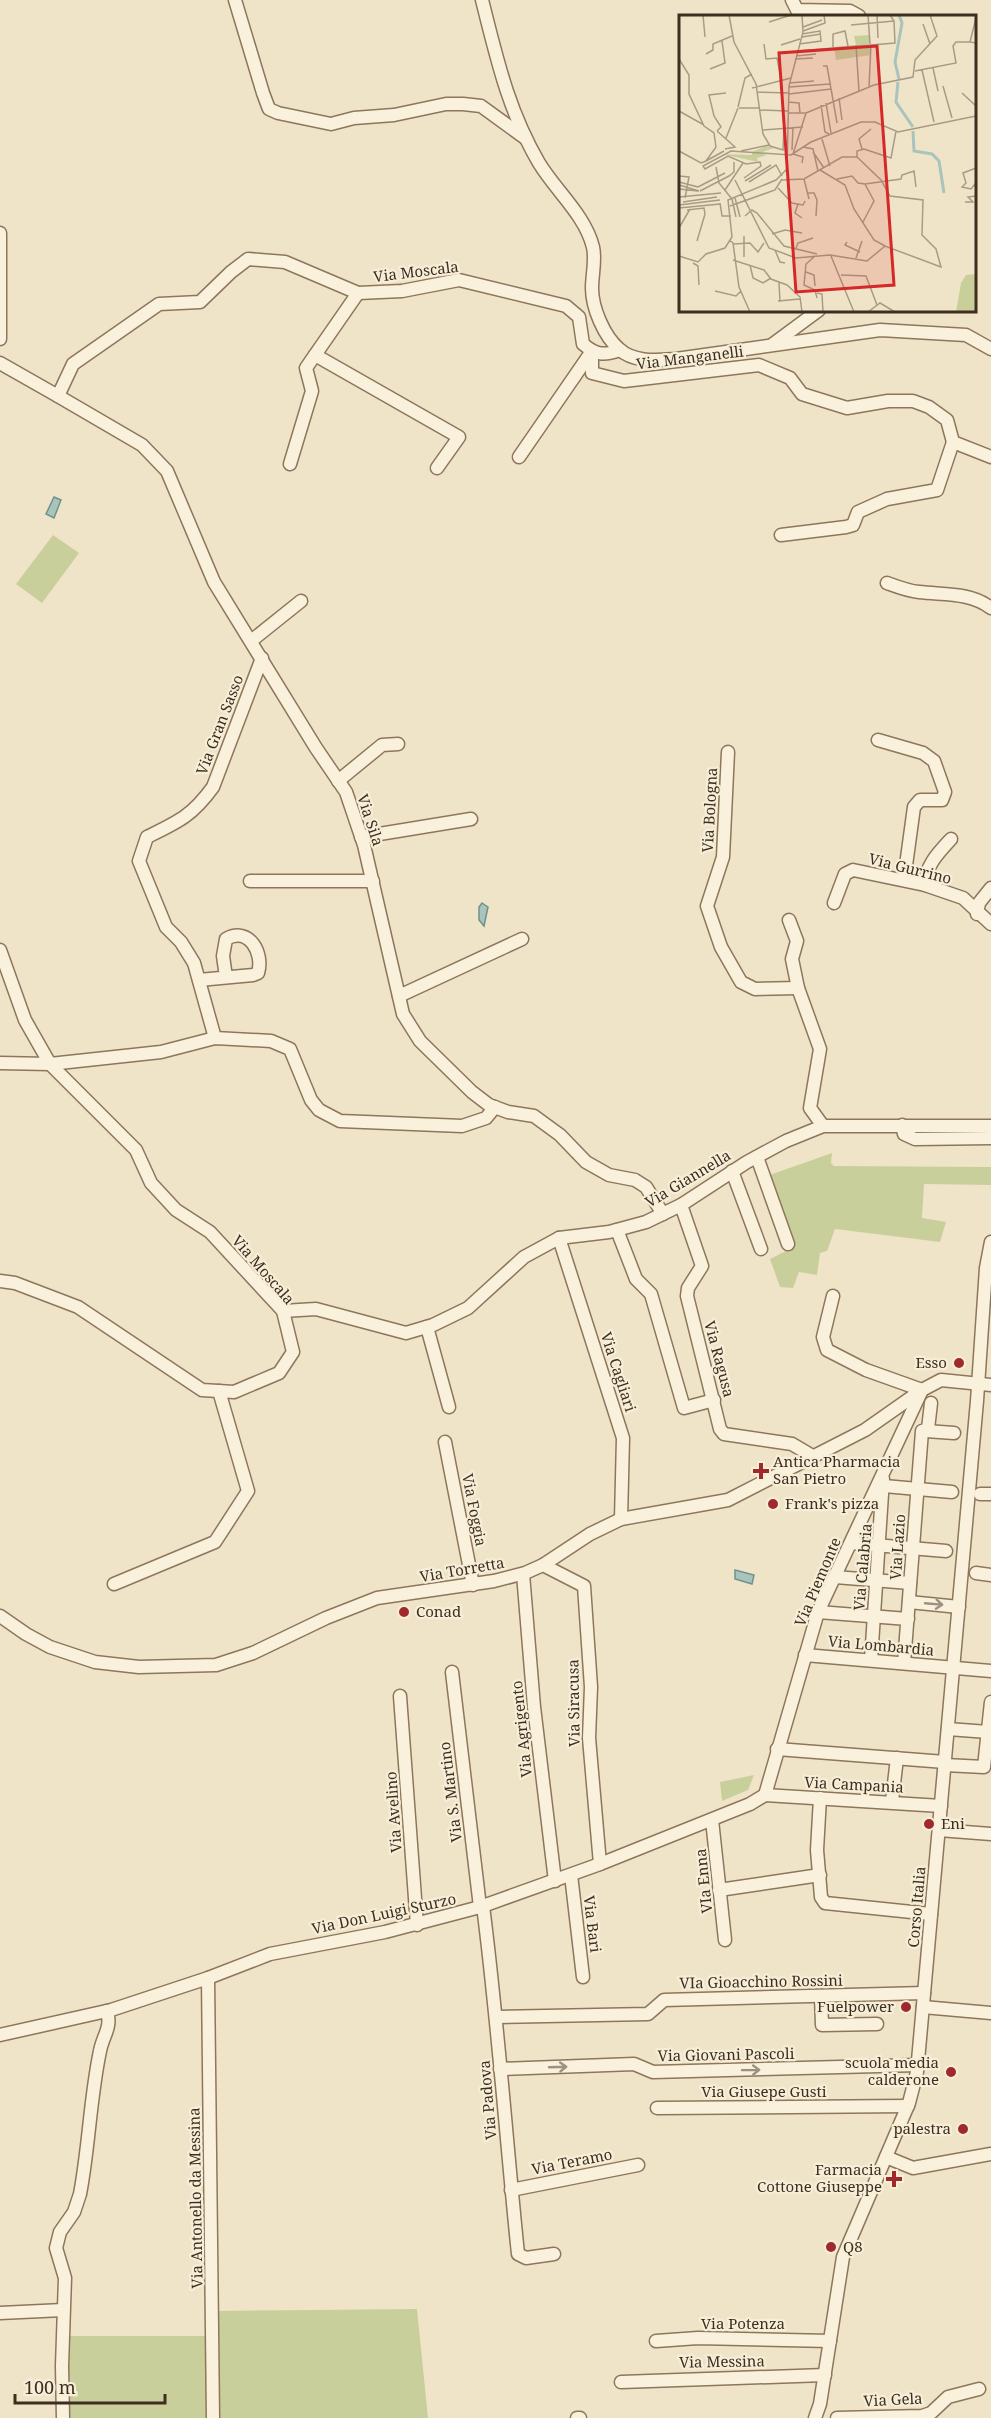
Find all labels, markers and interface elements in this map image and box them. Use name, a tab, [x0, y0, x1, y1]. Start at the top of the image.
inset map	[679, 15, 976, 312]
street label: Via Moscala	[372, 256, 460, 286]
street label: Via Manganelli	[635, 340, 745, 374]
street label: Via Gran Sasso	[191, 672, 247, 778]
street label: Via Bologna	[697, 767, 721, 853]
street label: Via Sila	[353, 791, 389, 848]
street label: Via Gurrino	[867, 848, 954, 888]
street label: Via Giannella	[641, 1145, 734, 1212]
street label: Via Moscala	[228, 1230, 299, 1308]
street label: Via Ragusa	[700, 1318, 740, 1399]
street label: Via Cagliari	[597, 1329, 641, 1414]
place label: Esso	[915, 1352, 947, 1372]
marker: Esso	[952, 1356, 966, 1370]
place label: Antica Pharmacia San Pietro	[773, 1451, 900, 1488]
marker: Antica Pharmacia San Pietro	[754, 1464, 768, 1478]
street label: Via Foggia	[458, 1472, 492, 1548]
place label: Frank's pizza	[785, 1493, 879, 1513]
marker: Frank's pizza	[766, 1497, 780, 1511]
street label: Via Lazio	[885, 1513, 909, 1581]
street label: Via Calabria	[848, 1522, 876, 1611]
street label: Via Piemonte	[789, 1534, 845, 1629]
street label: Via Torretta	[418, 1552, 506, 1586]
one-way arrow	[923, 1599, 943, 1610]
place label: Conad	[416, 1601, 461, 1621]
marker: Conad	[397, 1605, 411, 1619]
street label: Via Lombardia	[827, 1630, 935, 1660]
street label: Via Siracusa	[562, 1659, 584, 1747]
street label: Via Agrigento	[506, 1680, 536, 1778]
street label: Via S. Martino	[434, 1741, 466, 1844]
street label: Via Avelino	[380, 1771, 406, 1853]
street label: Via Campania	[804, 1771, 904, 1797]
place label: Eni	[941, 1813, 965, 1833]
marker: Eni	[922, 1817, 936, 1831]
street label: VIa Enna	[690, 1848, 716, 1915]
street label: Corso Italia	[902, 1866, 930, 1948]
street label: Via Don Luigi Sturzo	[310, 1888, 458, 1938]
street label: Via Bari	[580, 1894, 606, 1954]
street label: VIa Gioacchino Rossini	[679, 1970, 843, 1992]
place label: Fuelpower	[817, 1996, 894, 2016]
marker: Fuelpower	[899, 2000, 913, 2014]
street label: Via Giovani Pascoli	[657, 2043, 795, 2065]
place label: scuola media calderone	[845, 2052, 939, 2089]
street label: Via Padova	[474, 2059, 500, 2141]
one-way arrow	[548, 2061, 567, 2072]
one-way arrow	[741, 2064, 761, 2075]
marker: scuola media calderone	[944, 2065, 958, 2079]
street label: Via Giusepe Gusti	[701, 2081, 827, 2101]
street label: Via Antonello da Messina	[183, 2107, 207, 2289]
place label: palestra	[893, 2118, 951, 2138]
marker: palestra	[956, 2122, 970, 2136]
street label: Via Teramo	[530, 2143, 614, 2179]
place label: Farmacia Cottone Giuseppe	[757, 2159, 882, 2196]
marker: Farmacia Cottone Giuseppe	[887, 2172, 901, 2186]
place label: Q8	[843, 2236, 863, 2256]
marker: Q8	[824, 2240, 838, 2254]
street label: Via Potenza	[701, 2313, 785, 2333]
street label: Via Messina	[679, 2350, 765, 2372]
scale bar	[15, 2367, 165, 2405]
text: 100 m	[24, 2375, 76, 2399]
street label: Via Gela	[863, 2387, 923, 2411]

